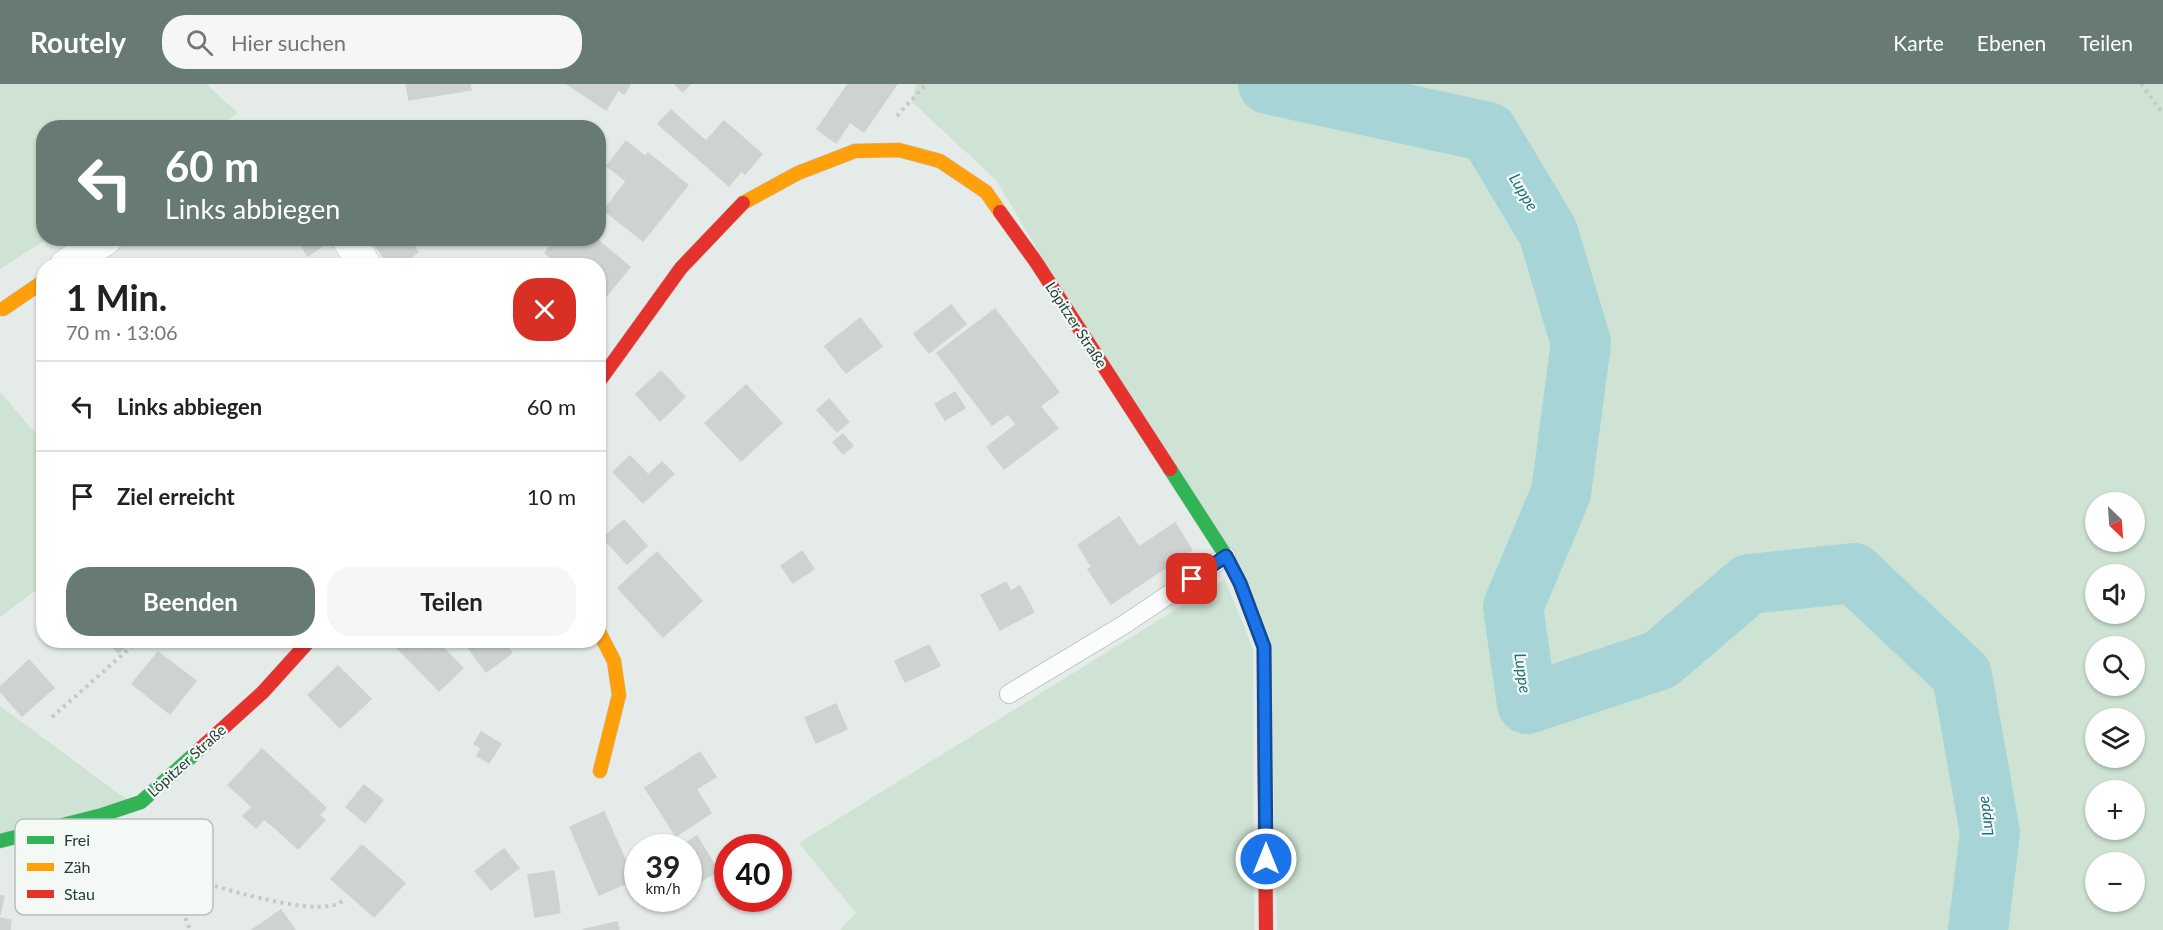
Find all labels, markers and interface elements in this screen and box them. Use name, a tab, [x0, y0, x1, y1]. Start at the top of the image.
search box	[162, 15, 582, 69]
text: Routely	[30, 25, 126, 59]
icon: search	[183, 26, 216, 59]
text: Hier suchen	[231, 29, 346, 56]
text: Karte	[1893, 30, 1944, 55]
text: Ebenen	[1977, 30, 2046, 55]
text: Teilen	[2079, 30, 2133, 55]
text: 60 m	[165, 141, 259, 191]
icon: left	[66, 144, 144, 222]
water label: Luppe	[1506, 170, 1543, 214]
text: Links abbiegen	[165, 192, 340, 225]
text: 1 Min.	[66, 275, 167, 319]
button: close	[513, 278, 576, 341]
street label: Löpitzer Straße	[1042, 278, 1111, 371]
text: 70 m · 13:06	[66, 320, 178, 344]
icon: left	[66, 390, 99, 423]
text: Links abbiegen	[117, 393, 262, 420]
text: 60 m	[527, 393, 576, 420]
icon: arrive	[66, 480, 99, 513]
text: Ziel erreicht	[117, 483, 235, 510]
text: 10 m	[527, 483, 576, 510]
north arrow	[2085, 492, 2145, 552]
map controls	[2085, 492, 2145, 912]
pin	[1166, 553, 1217, 604]
icon: arrive	[1175, 562, 1208, 595]
button: sound	[2085, 564, 2145, 624]
button: Beenden	[66, 567, 315, 636]
button: Teilen	[327, 567, 576, 636]
button: search	[2085, 636, 2145, 696]
water label: Luppe	[1511, 652, 1536, 695]
button: layers	[2085, 708, 2145, 768]
street label: Löpitzer Straße	[143, 720, 229, 800]
button: +	[2085, 780, 2145, 840]
water label: Luppe	[1973, 795, 1996, 837]
legend	[15, 819, 213, 915]
position arrow	[1234, 827, 1298, 891]
text: Frei	[64, 830, 90, 849]
speed limit sign: 40	[714, 834, 792, 912]
text: 39	[646, 848, 680, 884]
button: −	[2085, 852, 2145, 912]
text: Zäh	[64, 857, 90, 876]
text: km/h	[645, 879, 681, 897]
text: Stau	[64, 884, 95, 903]

